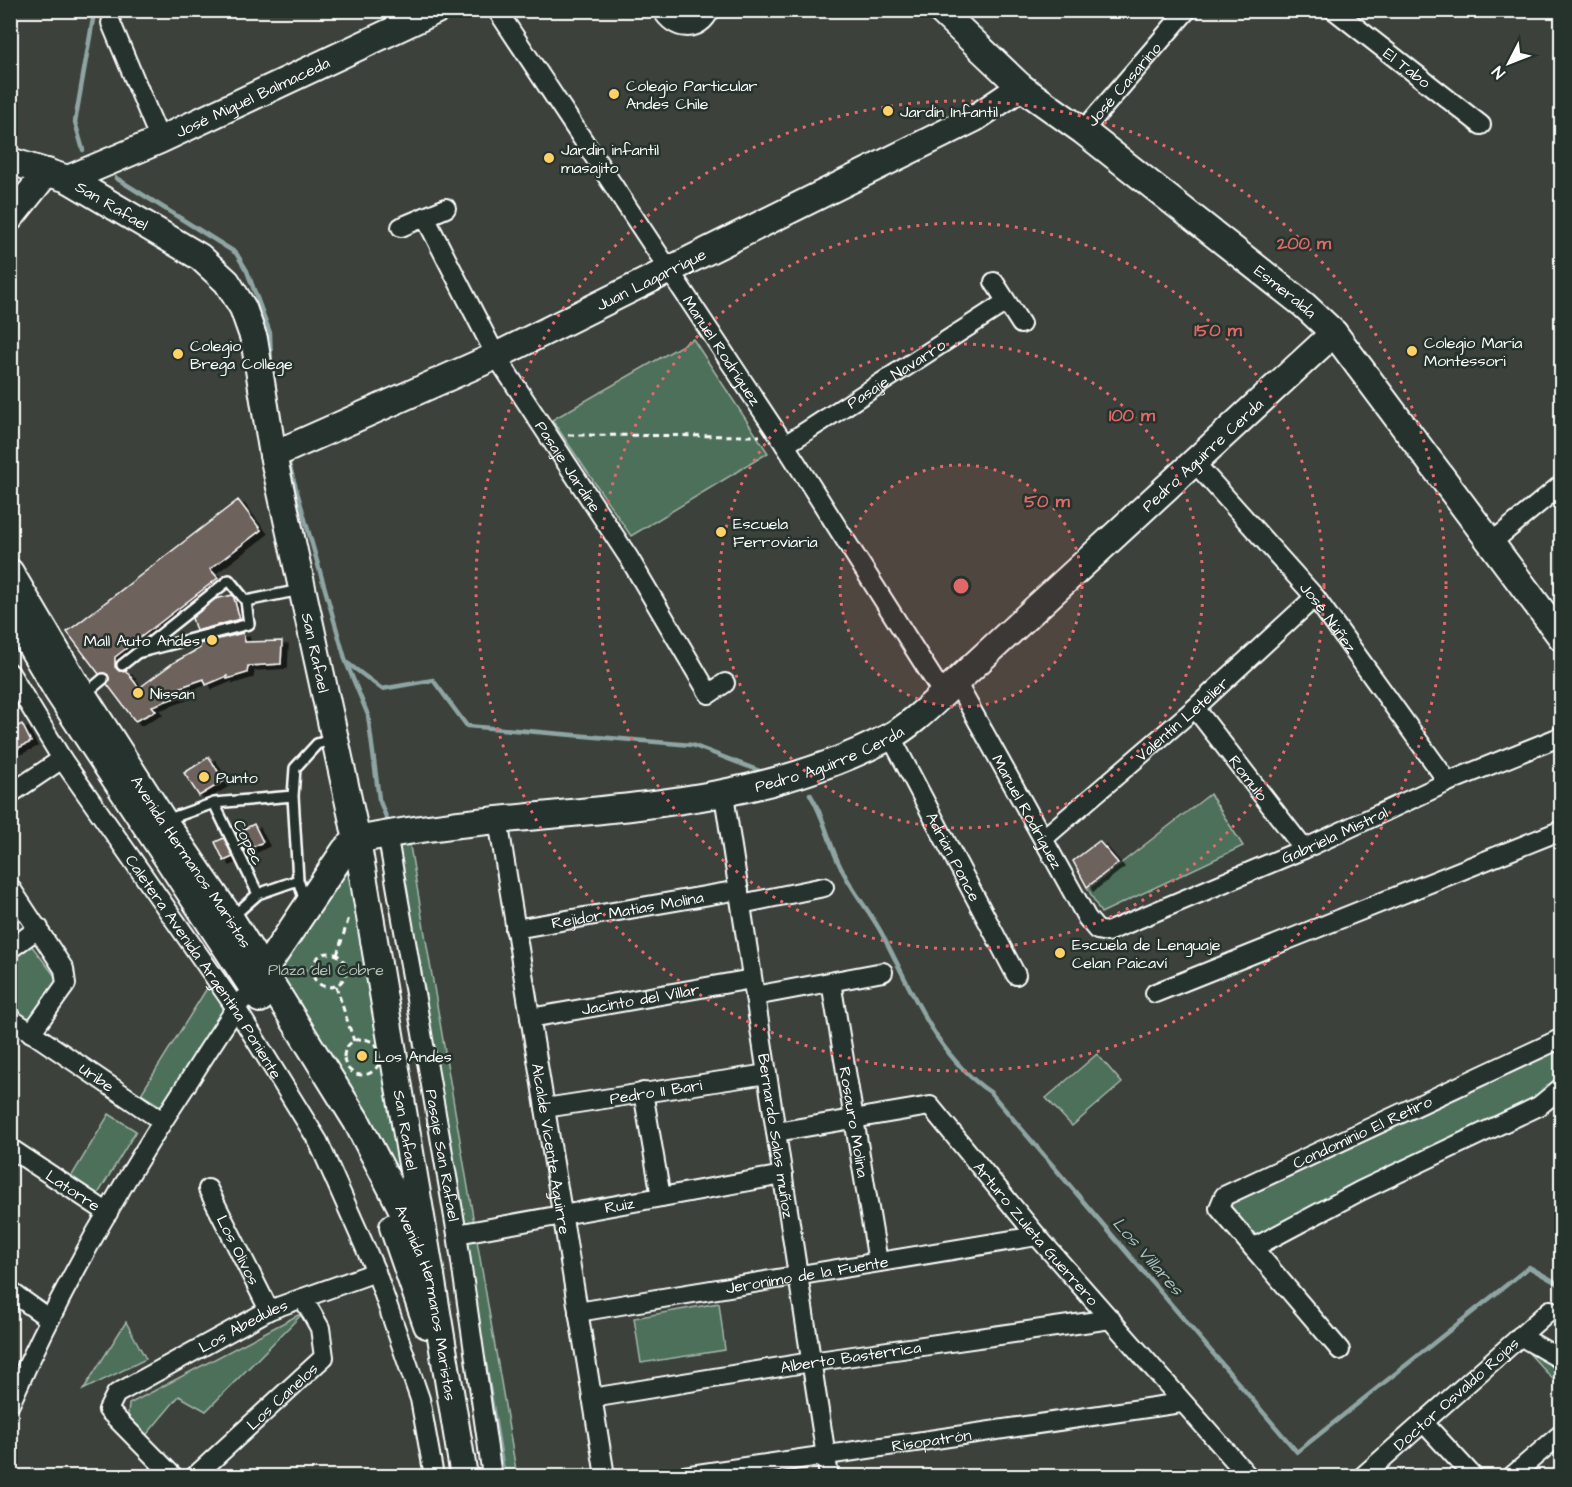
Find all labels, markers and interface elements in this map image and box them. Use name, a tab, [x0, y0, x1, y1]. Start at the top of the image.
north arrow	[1479, 33, 1539, 93]
street label: José Casarino	[1082, 38, 1167, 131]
street label: El Tabo	[1378, 43, 1435, 94]
street label: José Miguel Balmaceda	[172, 52, 334, 143]
text: N	[1487, 61, 1510, 83]
place label: Colegio Particular Andes Chile	[626, 75, 758, 115]
marker: Colegio Particular Andes Chile	[607, 87, 621, 101]
place label: Jardín Infantil	[900, 101, 998, 123]
marker: Jardín Infantil	[881, 104, 895, 118]
place label: Jardin infantil masajito	[561, 139, 659, 179]
marker: Jardin infantil masajito	[542, 151, 556, 165]
street label: San Rafael	[71, 176, 152, 236]
text: 200 m	[1276, 231, 1332, 256]
street label: Juan Lagarrigue	[593, 243, 710, 316]
street label: Esmeralda	[1249, 260, 1321, 323]
street label: Manuel Rodríguez	[677, 291, 766, 410]
text: 150 m	[1194, 318, 1243, 343]
place label: Colegio María Montessori	[1424, 332, 1522, 372]
street label: Pasaje Navarro	[843, 334, 950, 414]
place label: Colegio Brega College	[190, 335, 293, 376]
marker: Colegio María Montessori	[1405, 344, 1419, 358]
marker: Colegio Brega College	[171, 347, 185, 361]
street label: Pedro Aguirre Cerda	[1137, 394, 1268, 517]
text: 100 m	[1109, 403, 1156, 428]
street label: Pasaje Jardine	[530, 417, 606, 517]
text: 50 m	[1024, 489, 1071, 514]
place label: Escuela Ferroviaria	[733, 513, 818, 553]
marker: Escuela Ferroviaria	[714, 525, 728, 539]
centre of rings	[951, 576, 971, 596]
street label: José Núñez	[1294, 577, 1362, 657]
street label: San Rafael	[296, 611, 335, 695]
place label: Mall Auto Andes	[84, 630, 200, 652]
marker: Mall Auto Andes	[205, 633, 219, 647]
street label: Valentín Letelier	[1131, 672, 1234, 767]
place label: Nissan	[150, 683, 195, 705]
marker: Nissan	[131, 686, 145, 700]
street label: Pedro Aguirre Cerda	[753, 721, 908, 798]
street label: Manuel Rodríguez	[986, 751, 1068, 873]
street label: Romulo	[1223, 751, 1273, 806]
place label: Punto	[216, 767, 258, 789]
marker: Punto	[197, 770, 211, 784]
street label: Avenida Hermanos Maristas	[125, 772, 256, 952]
street label: Gabriela Mistral	[1278, 802, 1391, 869]
street label: Adrián Ponce	[920, 808, 986, 906]
street label: Copec	[228, 816, 269, 869]
street label: Caletera Avenida Argentina Poniente	[120, 850, 287, 1083]
street label: Rejidor Matias Molina	[550, 886, 705, 934]
place label: Escuela de Lenguaje Celan Paicaví	[1072, 934, 1221, 974]
marker: Escuela de Lenguaje Celan Paicaví	[1053, 946, 1067, 960]
park label: Plaza del Cobre	[268, 959, 384, 981]
street label: Jacinto del Villar	[580, 978, 701, 1021]
place label: Los Andes	[374, 1046, 452, 1068]
marker: Los Andes	[355, 1049, 369, 1063]
street label: Bernardo Salas muñoz	[752, 1052, 799, 1220]
street label: Uribe	[75, 1058, 118, 1098]
street label: Alcalde Vicente Aguirre	[526, 1062, 575, 1236]
street label: Rosauro Molina	[833, 1065, 874, 1179]
street label: Pedro II Bari	[608, 1074, 704, 1110]
street label: San Rafael	[388, 1088, 423, 1172]
street label: Pasaje San Rafael	[420, 1088, 465, 1223]
street label: Condominio El Retiro	[1289, 1090, 1436, 1174]
street label: Arturo Zuleta Guerrero	[968, 1157, 1103, 1311]
street label: Latorre	[41, 1165, 105, 1217]
street label: Ruiz	[603, 1192, 636, 1219]
street label: Avenida Hermanos Maristas	[389, 1202, 461, 1402]
street label: Los Olivos	[211, 1212, 265, 1289]
water label: Los Villares	[1107, 1212, 1189, 1302]
street label: Jeronimo de la Fuente	[724, 1251, 890, 1299]
street label: Los Abedules	[195, 1294, 291, 1359]
street label: Doctor Osvaldo Rojas	[1389, 1333, 1524, 1456]
street label: Alberto Basterrica	[779, 1336, 923, 1379]
street label: Los Canelos	[242, 1358, 323, 1435]
street label: Risopatrón	[890, 1424, 973, 1457]

